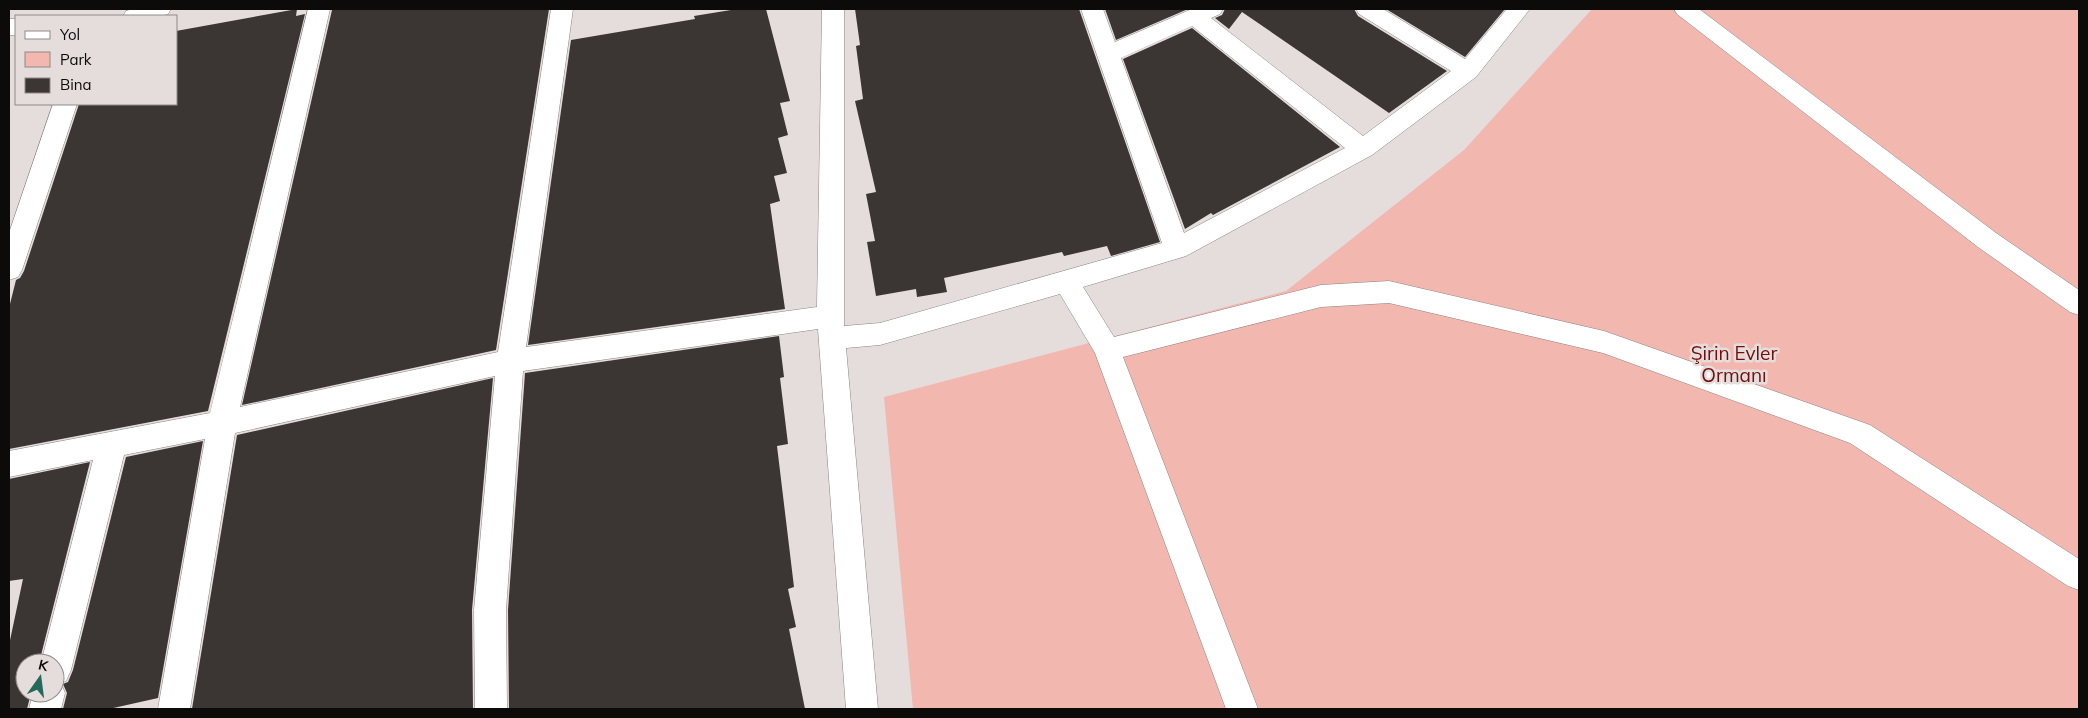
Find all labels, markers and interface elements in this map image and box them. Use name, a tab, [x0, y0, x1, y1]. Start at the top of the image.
legend	[15, 15, 178, 105]
text: Yol	[59, 25, 80, 44]
text: Park	[60, 50, 92, 69]
text: Bina	[60, 75, 92, 94]
park label: Şirin Evler Ormanı	[1691, 341, 1777, 387]
north arrow	[15, 653, 65, 703]
text: K	[36, 656, 50, 675]

